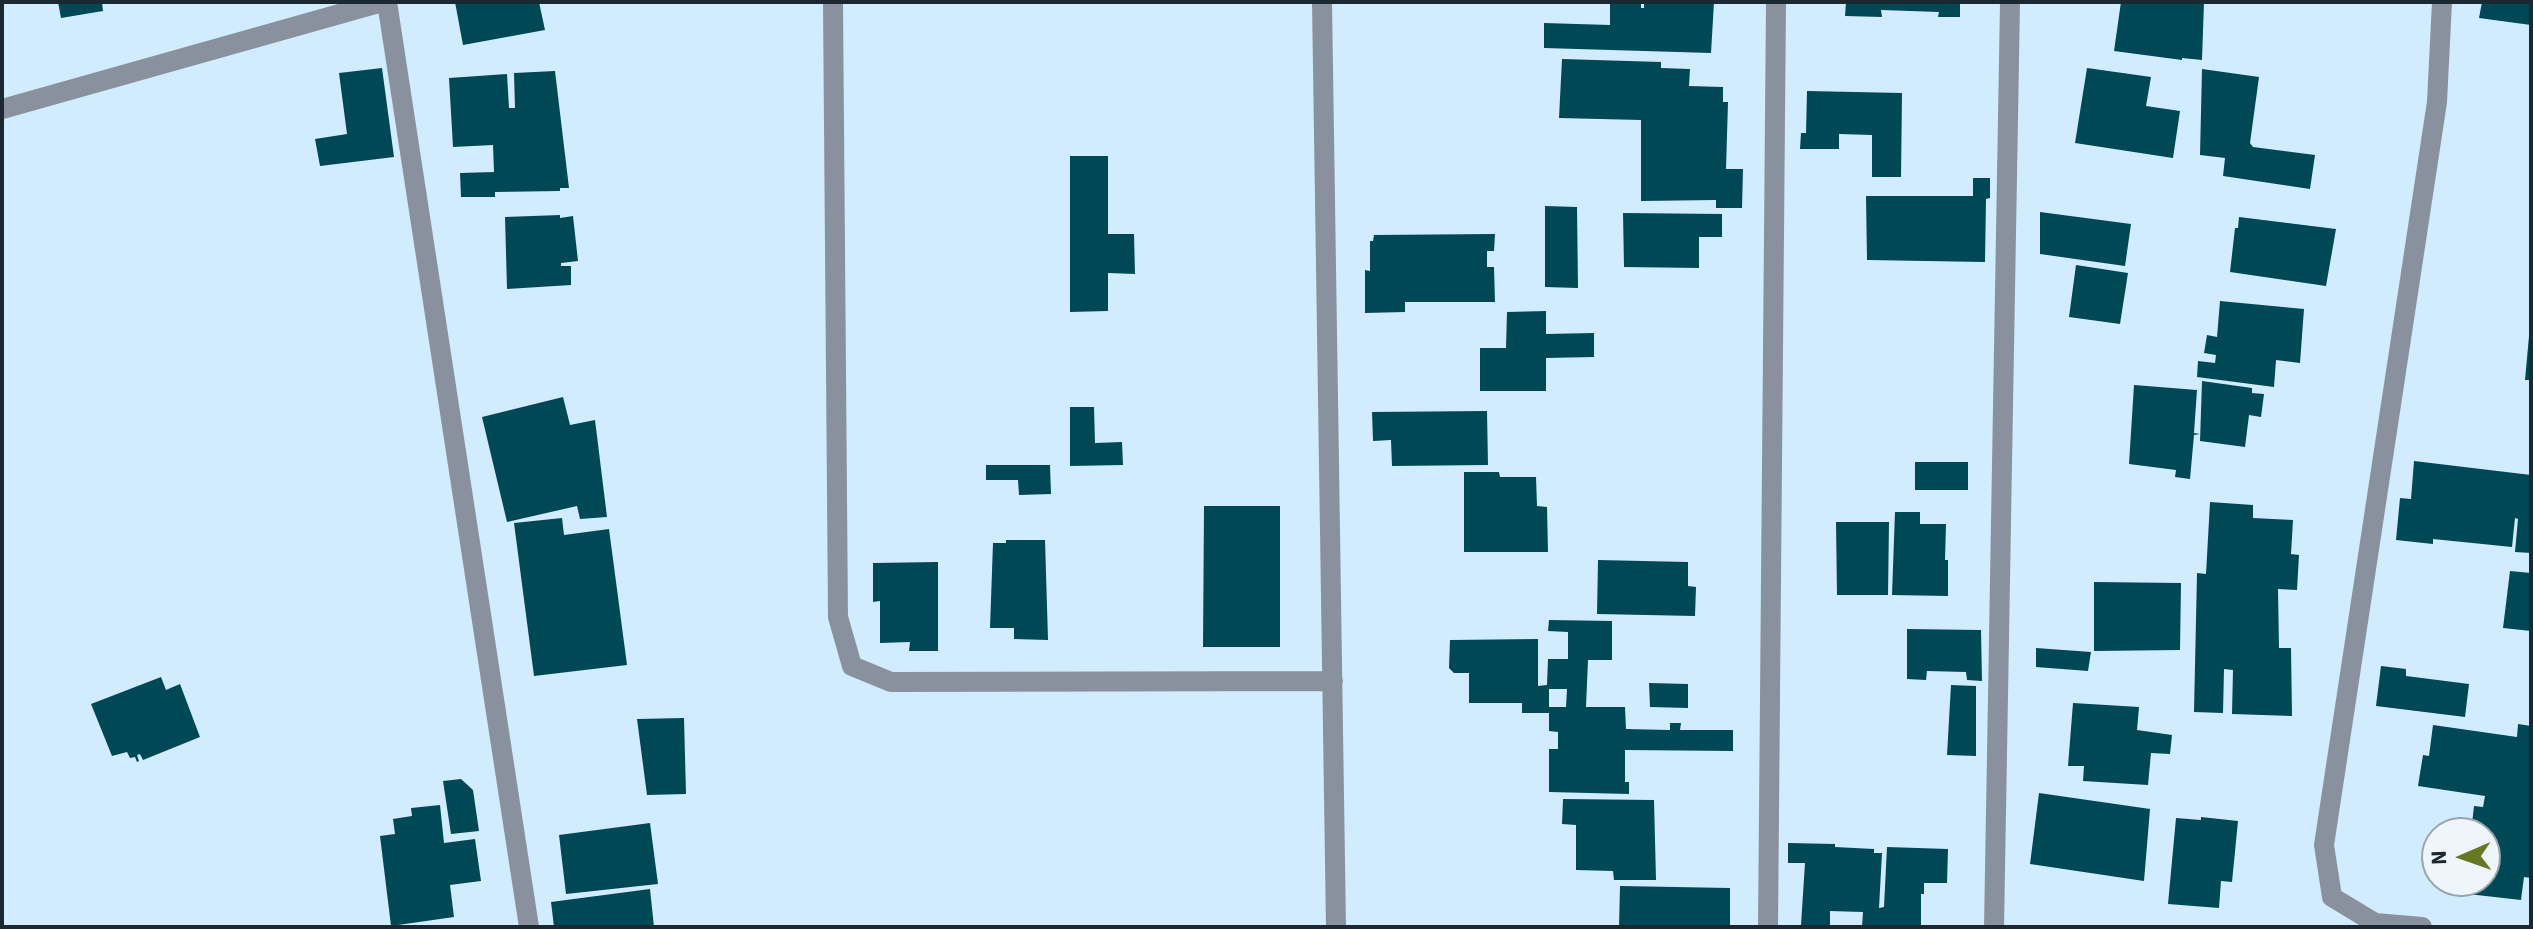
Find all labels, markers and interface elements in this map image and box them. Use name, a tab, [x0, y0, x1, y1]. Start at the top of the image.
north arrow	[2421, 817, 2501, 897]
text: N	[2423, 850, 2455, 866]

